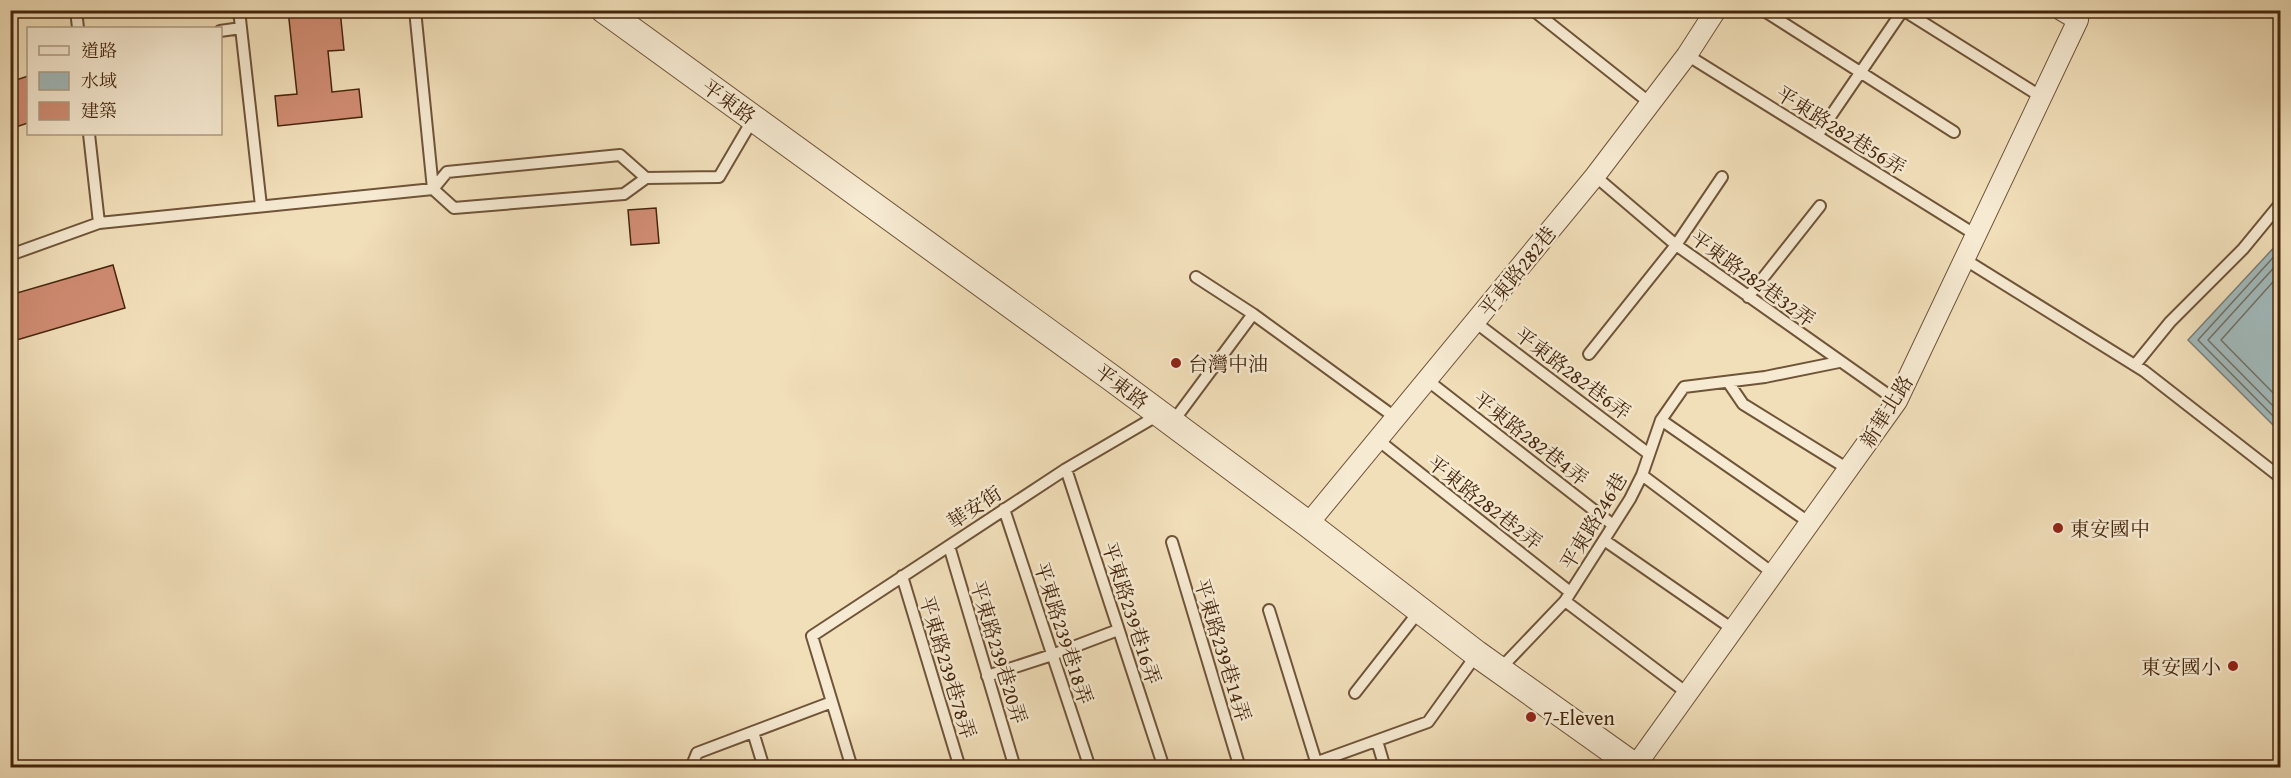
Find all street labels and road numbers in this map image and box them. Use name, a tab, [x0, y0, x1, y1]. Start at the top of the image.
street label: 平東路	[696, 72, 762, 130]
street label: 平東路282巷56弄	[1770, 78, 1912, 182]
street label: 平東路282巷	[1471, 220, 1563, 322]
street label: 平東路282巷32弄	[1685, 223, 1821, 333]
street label: 平東路282巷6弄	[1509, 320, 1637, 426]
street label: 平東路	[1089, 356, 1155, 416]
street label: 新華北路	[1853, 369, 1919, 453]
street label: 平東路282巷4弄	[1467, 384, 1595, 492]
street label: 平東路282巷2弄	[1421, 448, 1549, 556]
street label: 平東路246巷	[1553, 467, 1633, 575]
street label: 華安街	[941, 479, 1007, 535]
street label: 平東路239巷16弄	[1095, 538, 1169, 688]
street label: 平東路239巷18弄	[1027, 558, 1101, 708]
street label: 平東路239巷14弄	[1187, 575, 1259, 725]
street label: 平東路239巷20弄	[963, 577, 1035, 727]
street label: 平東路239巷78弄	[912, 592, 984, 742]

